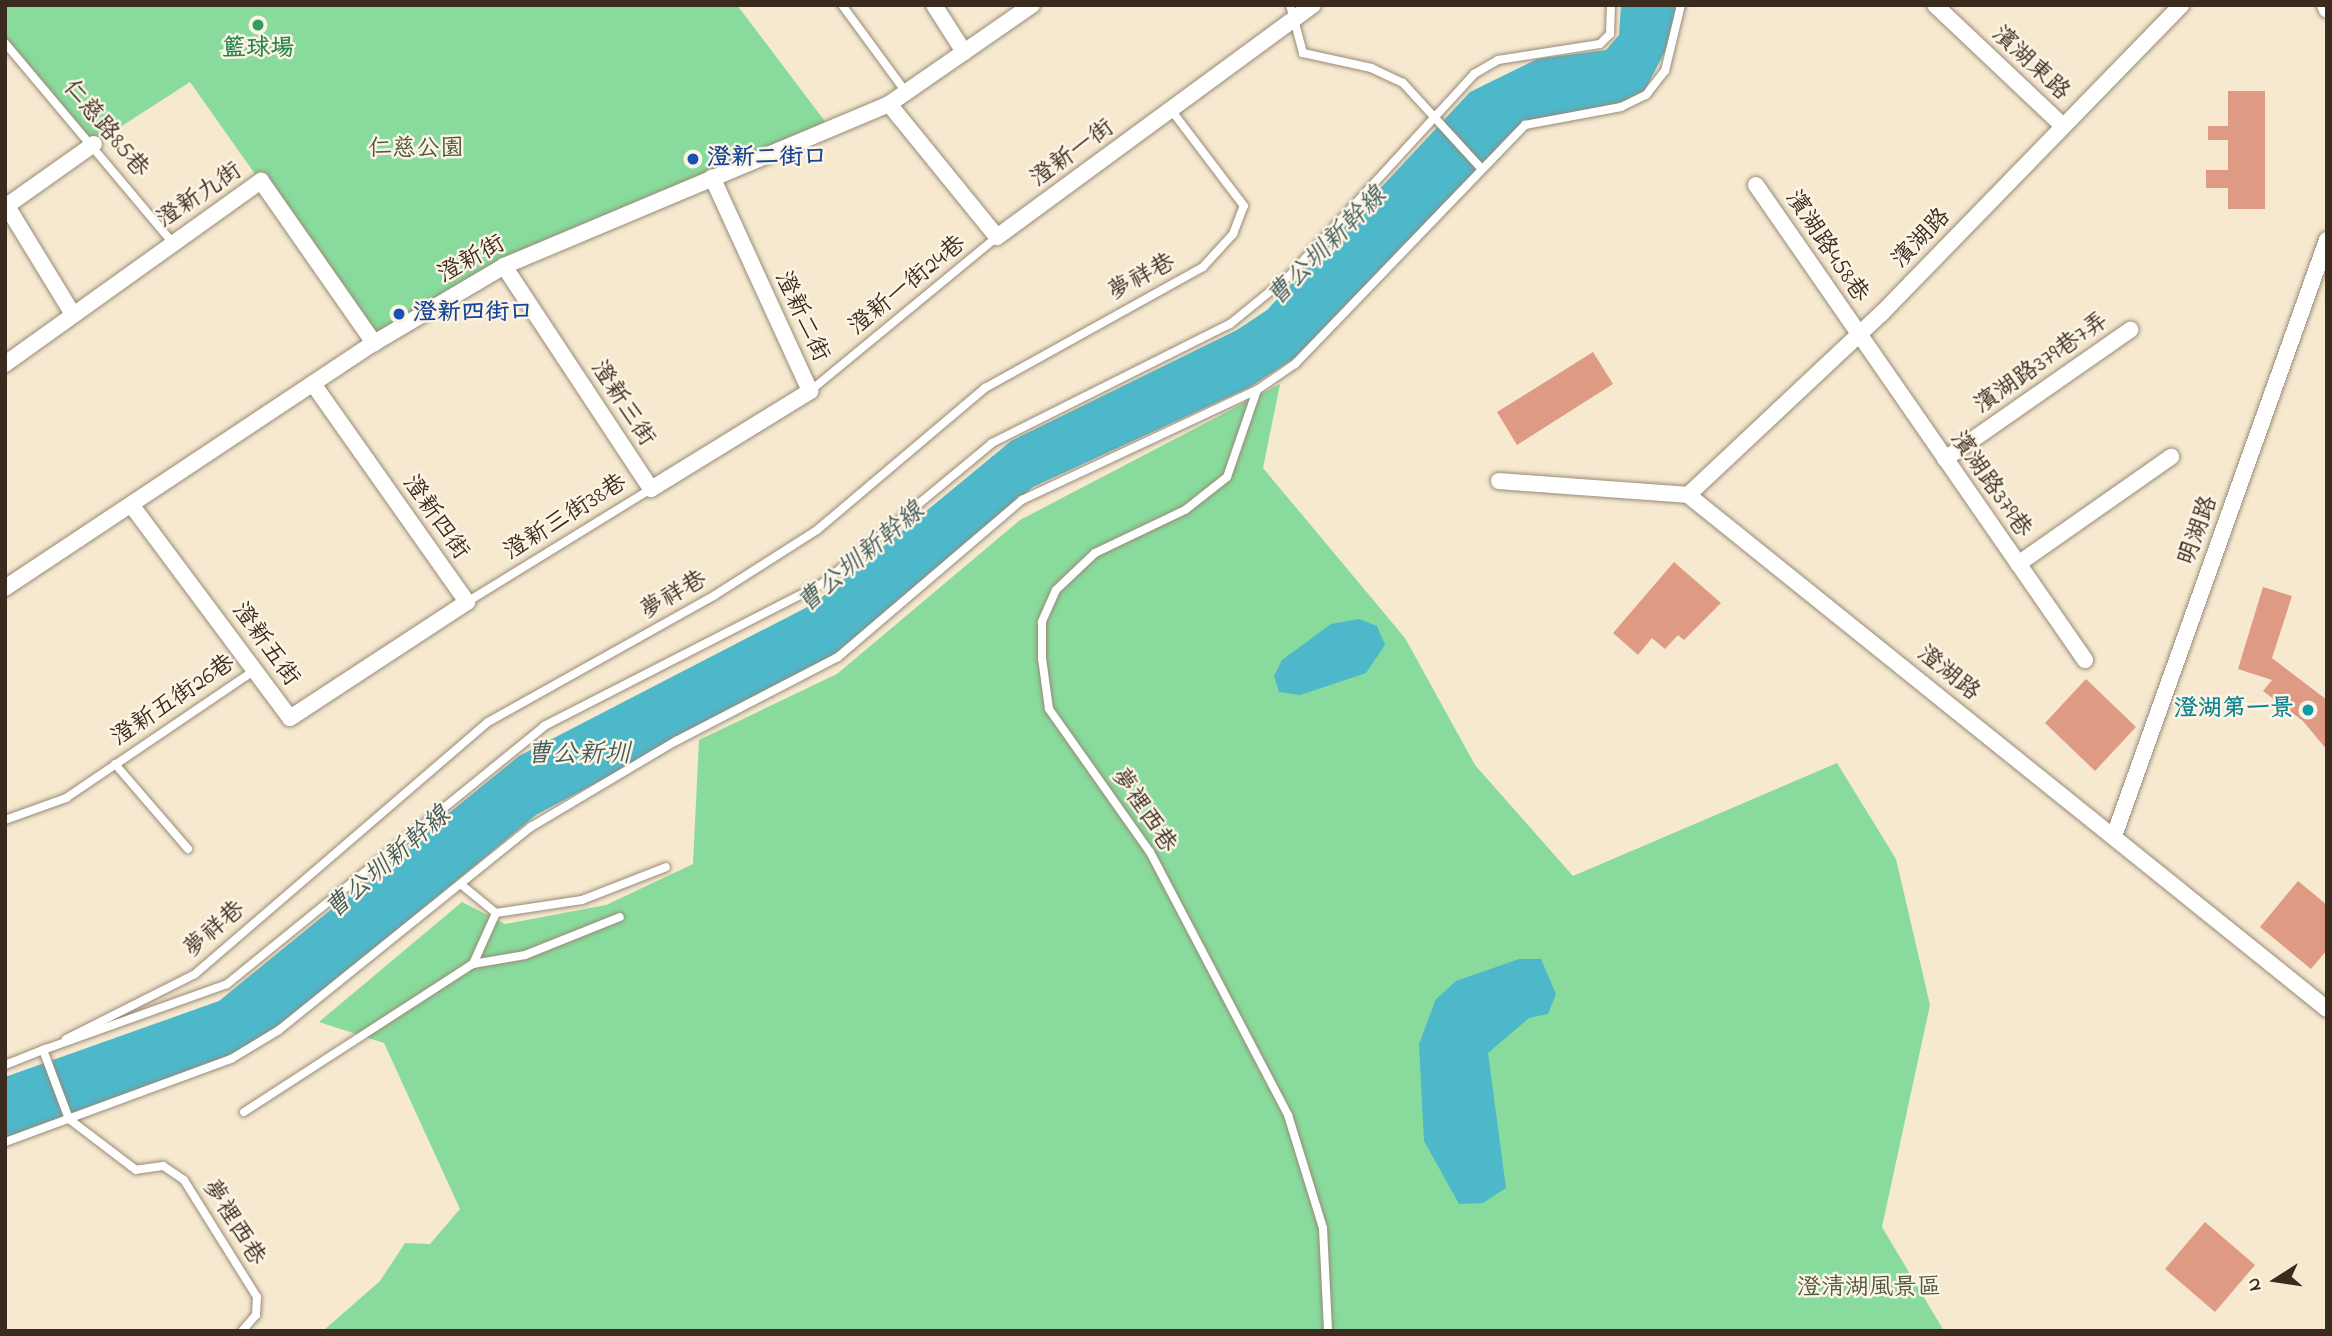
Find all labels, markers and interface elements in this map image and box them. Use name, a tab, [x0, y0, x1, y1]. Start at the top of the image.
marker: 籃球場	[250, 17, 266, 33]
street label: 濱湖東路	[1985, 21, 2075, 107]
place label: 籃球場	[222, 36, 294, 64]
street label: 仁慈路85巷	[56, 74, 154, 184]
street label: 澄新一街	[1026, 114, 1120, 194]
park label: 仁慈公園	[368, 136, 464, 164]
place label: 澄新二街口	[707, 145, 827, 173]
marker: 澄新二街口	[685, 151, 701, 167]
street label: 澄新九街	[152, 157, 248, 235]
water label: 曹公圳新幹線	[1262, 182, 1394, 314]
street label: 濱湖路458巷	[1778, 186, 1874, 308]
street label: 濱湖路	[1887, 203, 1957, 275]
street label: 澄新街	[434, 230, 510, 290]
street label: 澄新一街24巷	[844, 230, 972, 342]
street label: 夢祥巷	[1103, 248, 1181, 308]
street label: 澄新二街	[768, 267, 834, 367]
place label: 澄新四街口	[413, 300, 533, 328]
marker: 澄新四街口	[391, 306, 407, 322]
street label: 濱湖路379巷7弄	[1969, 307, 2115, 421]
street label: 澄新三街	[584, 356, 660, 452]
street label: 濱湖路379巷	[1943, 426, 2037, 544]
street label: 澄新三街38巷	[499, 469, 633, 567]
street label: 澄新四街	[396, 470, 474, 566]
street label: 明湖路	[2173, 492, 2225, 570]
water label: 曹公圳新幹線	[792, 497, 932, 621]
street label: 夢祥巷	[636, 566, 712, 626]
street label: 澄新五街	[225, 598, 305, 692]
street label: 澄湖路	[1911, 640, 1985, 708]
street label: 澄新五街26巷	[107, 649, 241, 753]
place label: 澄湖第一景	[2174, 696, 2294, 724]
marker: 澄湖第一景	[2300, 702, 2316, 718]
water label: 曹公新圳	[526, 740, 630, 772]
street label: 夢裡西巷	[1104, 763, 1182, 859]
water label: 曹公圳新幹線	[320, 801, 458, 927]
street label: 夢祥巷	[178, 896, 252, 964]
street label: 夢裡西巷	[195, 1175, 271, 1271]
north arrow	[2241, 1245, 2311, 1315]
park label: 澄清湖風景區	[1797, 1275, 1941, 1303]
text: N	[2240, 1275, 2270, 1294]

